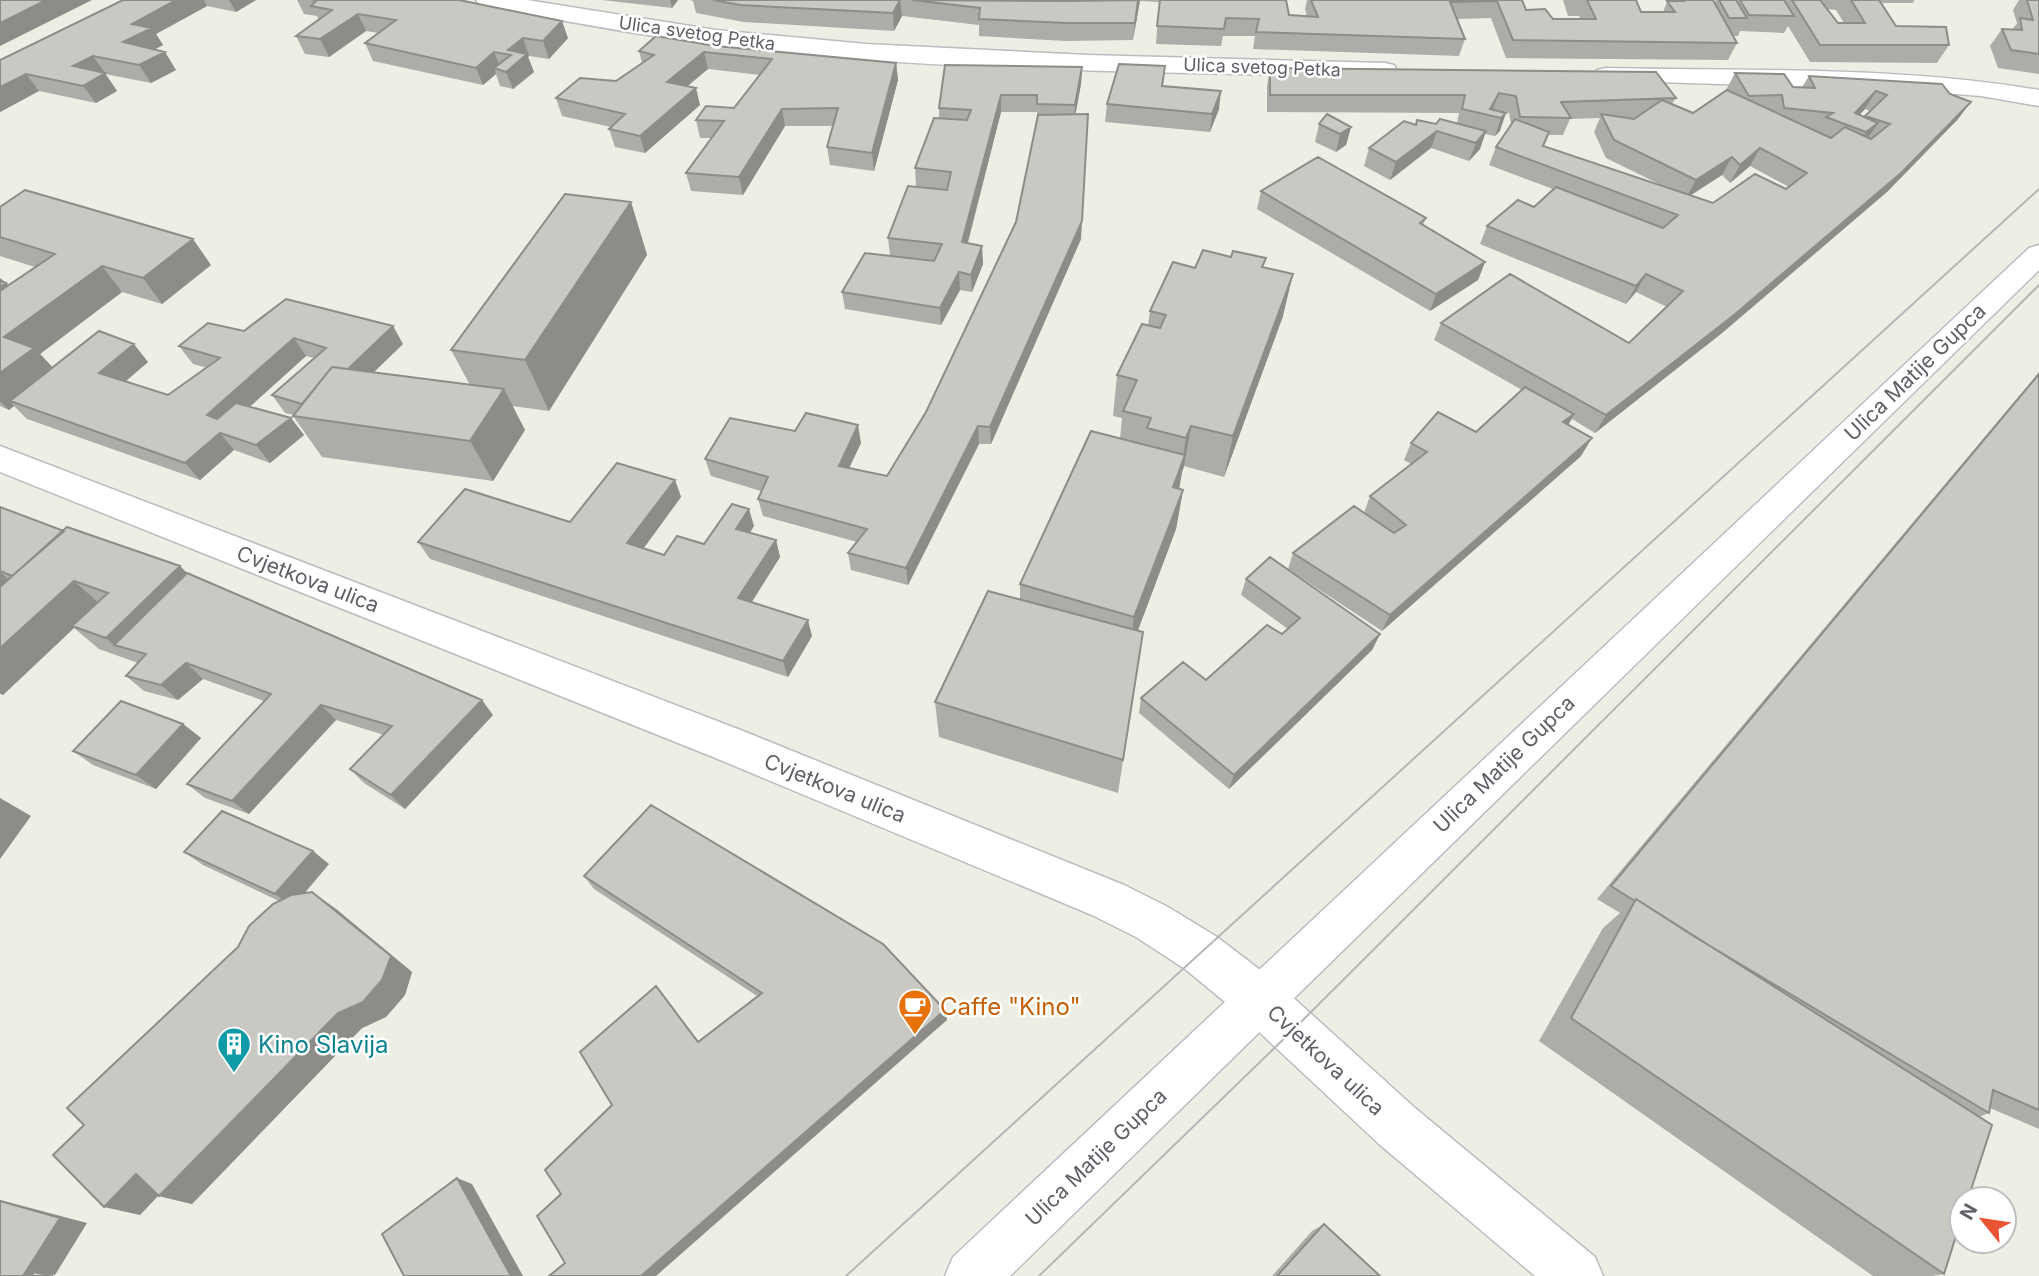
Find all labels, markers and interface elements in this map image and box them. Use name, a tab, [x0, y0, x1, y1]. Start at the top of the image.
street label: Ulica svetog Petka	[617, 12, 777, 54]
street label: Ulica svetog Petka	[1183, 54, 1341, 80]
street label: Ulica Matije Gupca	[1839, 298, 1991, 446]
street label: Cvjetkova ulica	[233, 540, 383, 618]
street label: Ulica Matije Gupca	[1428, 690, 1580, 838]
street label: Cvjetkova ulica	[761, 748, 909, 828]
cafe icon: Caffe "Kino"	[896, 987, 934, 1036]
place label: Caffe "Kino"	[940, 992, 1081, 1021]
street label: Cvjetkova ulica	[1262, 1000, 1390, 1120]
building icon: Kino Slavija	[215, 1025, 253, 1074]
place label: Kino Slavija	[258, 1030, 389, 1059]
street label: Ulica Matije Gupca	[1020, 1083, 1172, 1231]
north arrow	[1948, 1185, 2018, 1255]
text: N	[1955, 1200, 1982, 1224]

